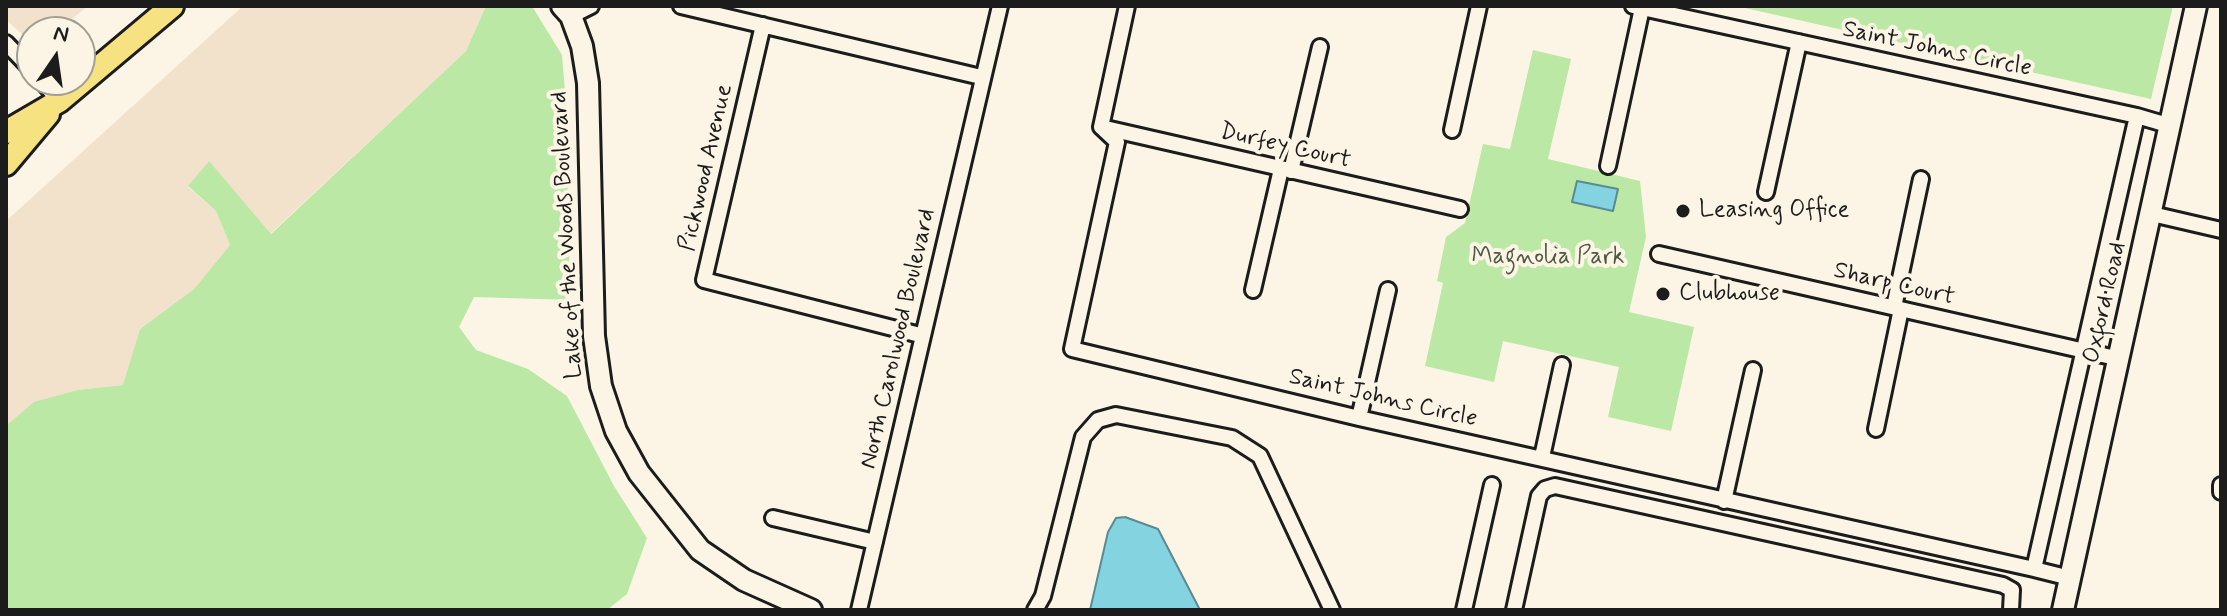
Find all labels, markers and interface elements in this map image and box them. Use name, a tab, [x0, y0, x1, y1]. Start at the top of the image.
north arrow	[16, 16, 96, 96]
street label: Saint Johns Circle	[1840, 16, 2034, 84]
text: N	[51, 19, 71, 50]
street label: Pickwood Avenue	[674, 82, 740, 254]
street label: Lake of the Woods Boulevard	[546, 90, 590, 380]
street label: Durfey Court	[1217, 118, 1353, 176]
place label: Leasing Office	[1699, 197, 1849, 225]
marker: Leasing Office	[1674, 202, 1692, 220]
street label: North Carolwood Boulevard	[855, 206, 943, 472]
street label: Oxford Road	[2078, 240, 2134, 366]
park label: Magnolia Park	[1471, 244, 1625, 272]
street label: Sharp Court	[1831, 257, 1957, 313]
place label: Clubhouse	[1679, 280, 1780, 308]
marker: Clubhouse	[1654, 285, 1672, 303]
street label: Saint Johns Circle	[1286, 363, 1480, 435]

